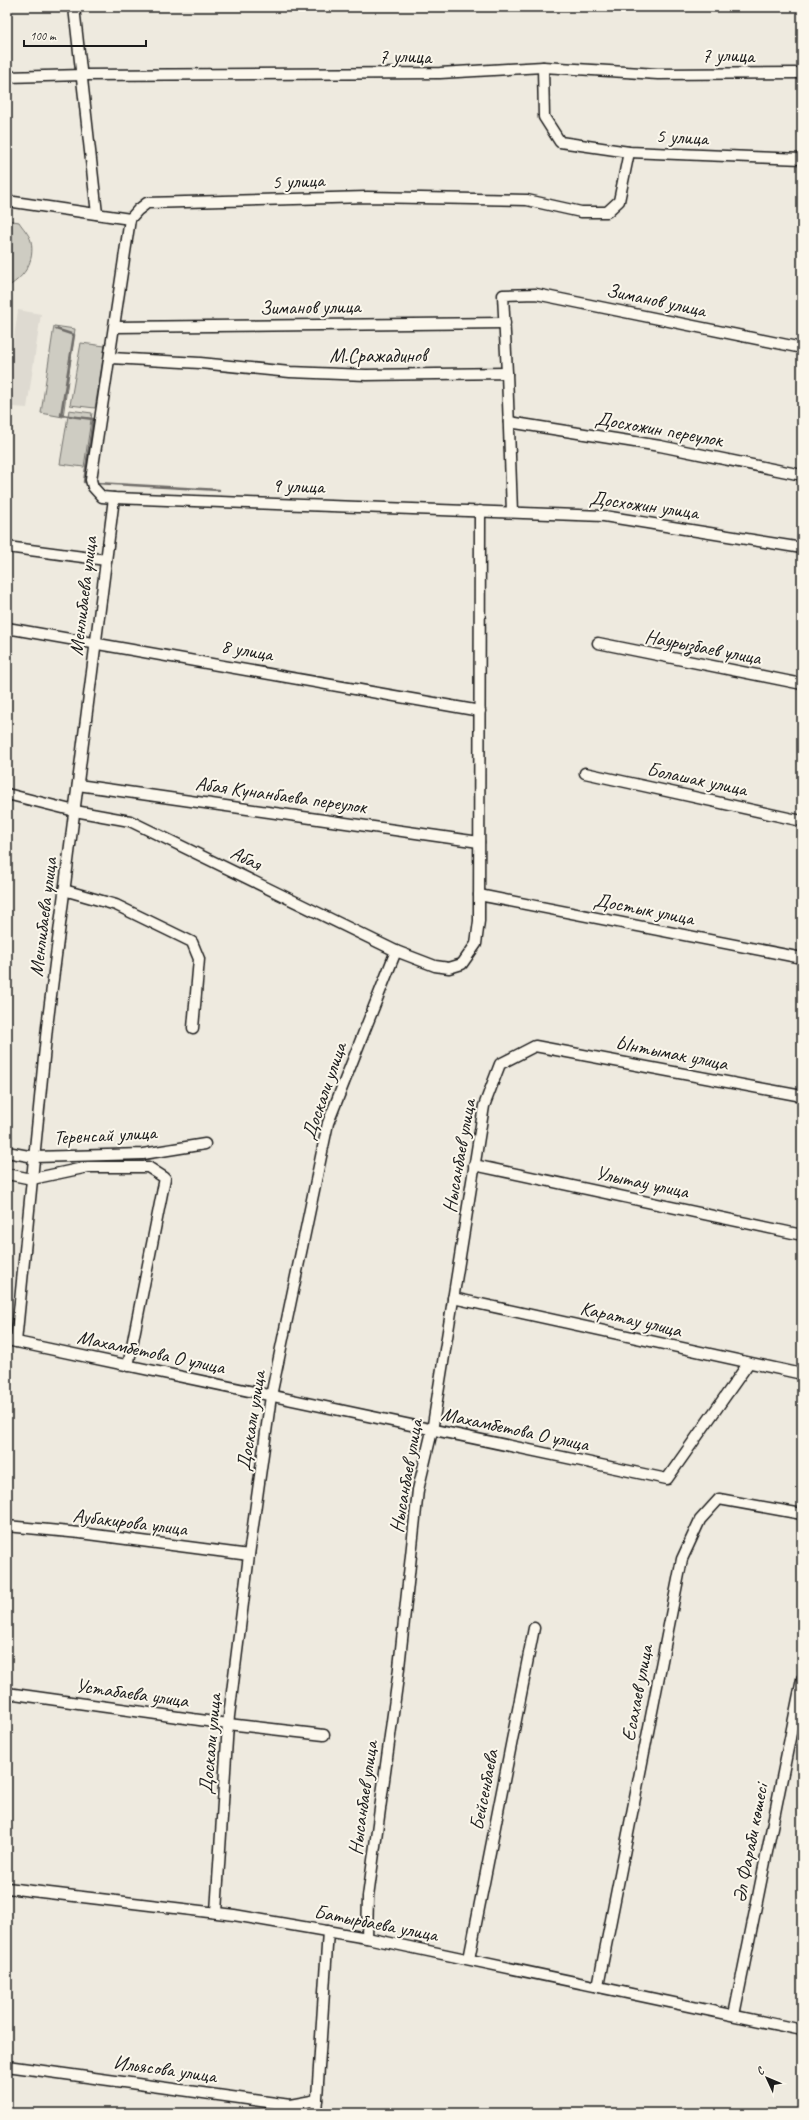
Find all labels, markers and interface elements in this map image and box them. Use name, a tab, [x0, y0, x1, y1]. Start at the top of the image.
scale bar	[24, 22, 146, 48]
text: 100 m	[30, 28, 57, 44]
street label: 7 улица	[702, 43, 756, 68]
street label: 7 улица	[379, 44, 433, 69]
street label: 5 улица	[655, 123, 711, 151]
street label: 5 улица	[271, 168, 326, 194]
street label: Зиманов улица	[604, 277, 710, 323]
street label: Зиманов улица	[259, 294, 362, 320]
street label: М.Сражадинов	[329, 343, 430, 368]
street label: Досхожин переулок	[593, 406, 726, 453]
street label: 9 улица	[271, 473, 326, 499]
street label: Досхожин улица	[588, 485, 702, 525]
street label: Менлибаева улица	[63, 533, 103, 657]
street label: Наурызбаев улица	[643, 624, 765, 672]
street label: 8 улица	[219, 633, 277, 667]
street label: Болашак улица	[645, 756, 751, 802]
street label: Абая Кунанбаева переулок	[194, 771, 370, 820]
street label: Абая	[227, 840, 267, 877]
street label: Менлибаева улица	[23, 854, 63, 978]
street label: Достык улица	[592, 887, 698, 931]
street label: Ынтымак улица	[614, 1030, 731, 1076]
street label: Доскали улица	[296, 1038, 353, 1143]
street label: Нысанбаев улица	[437, 1096, 482, 1215]
street label: Теренсай улица	[53, 1120, 159, 1150]
street label: Улытау улица	[593, 1160, 693, 1204]
street label: Каратау улица	[578, 1295, 685, 1343]
street label: Махамбетова О улица	[75, 1324, 229, 1380]
street label: Доскали улица	[231, 1368, 272, 1473]
street label: Махамбетова О улица	[439, 1401, 593, 1457]
street label: Нысанбаев улица	[384, 1416, 429, 1535]
street label: Аубакирова улица	[71, 1503, 191, 1542]
street label: Есахаев улица	[615, 1641, 659, 1743]
street label: Устабаева улица	[74, 1673, 191, 1713]
street label: Доскали улица	[193, 1691, 227, 1795]
street label: Нысанбаев улица	[343, 1738, 384, 1856]
street label: Бейсенбаева	[464, 1746, 504, 1833]
street label: Әл Фараби көшесі	[726, 1779, 774, 1905]
street label: Батырбаева улица	[312, 1899, 442, 1948]
street label: Ильясова улица	[112, 2049, 220, 2089]
north arrow	[747, 2058, 787, 2098]
text: С	[753, 2063, 768, 2078]

